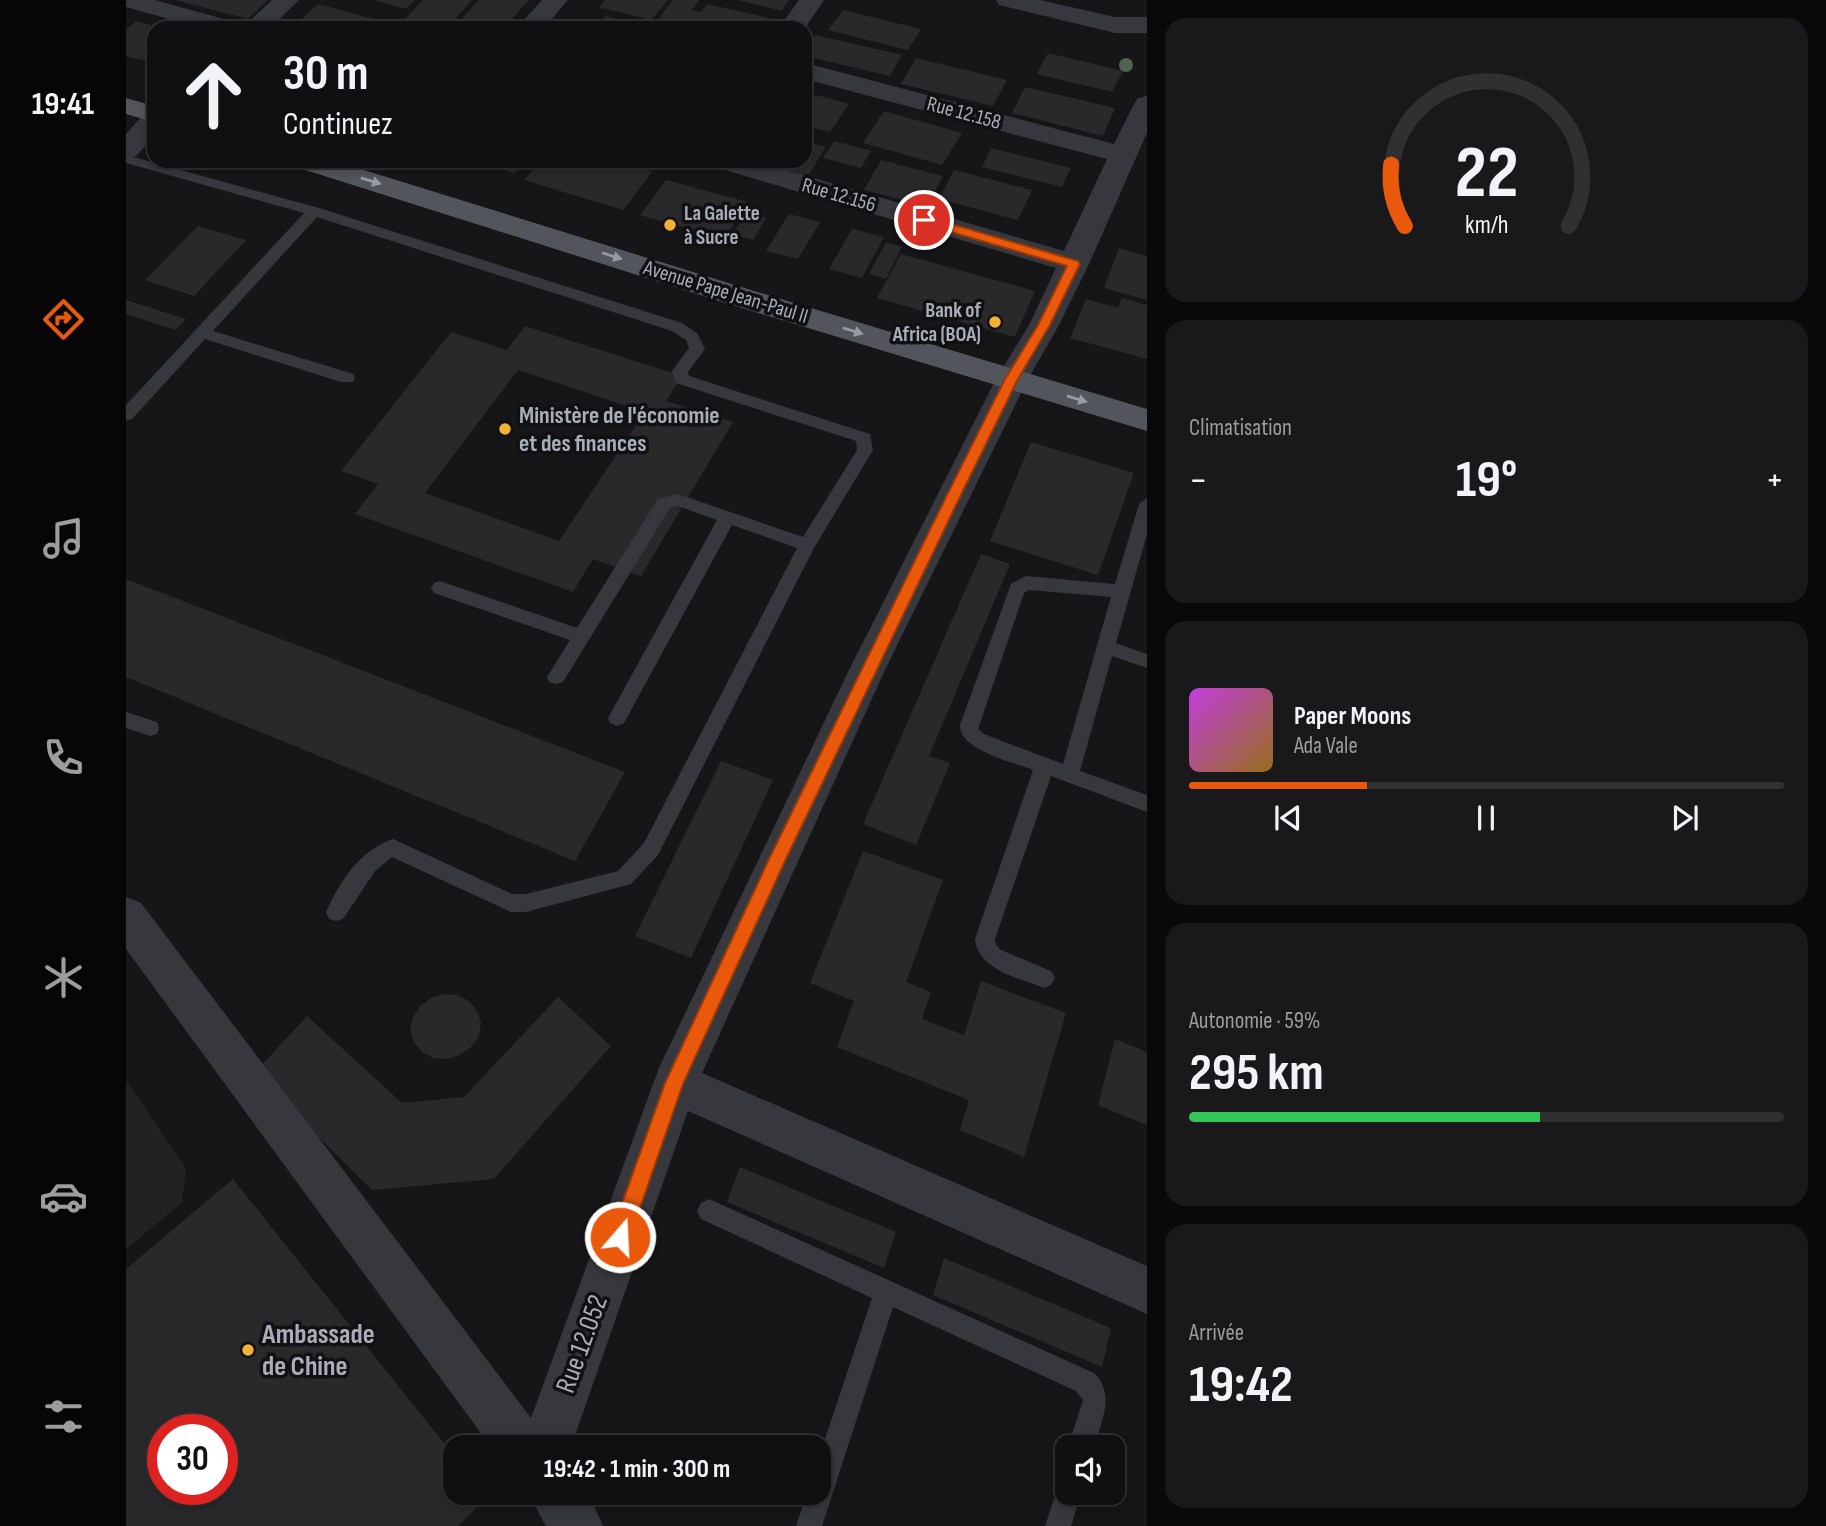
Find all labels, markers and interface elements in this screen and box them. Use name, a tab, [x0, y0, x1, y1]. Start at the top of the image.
text: 30 m	[283, 45, 368, 104]
icon: ahead	[168, 49, 259, 140]
text: 19:41	[32, 85, 94, 124]
street label: Rue 12.158	[924, 91, 1004, 135]
text: Continuez	[283, 105, 393, 144]
text: 22	[1455, 130, 1518, 218]
street label: Rue 12.156	[799, 173, 879, 217]
one-way arrow	[361, 176, 382, 187]
pin	[894, 190, 954, 250]
place label: La Galette à Sucre	[684, 201, 760, 250]
icon: arrive	[905, 201, 943, 239]
text: km/h	[1465, 210, 1508, 241]
marker: La Galette à Sucre	[662, 217, 678, 233]
one-way arrow	[602, 251, 623, 262]
street label: Avenue Pape Jean-Paul II	[640, 255, 811, 329]
icon: directions	[39, 295, 88, 344]
place label: Bank of Africa (BOA)	[892, 298, 981, 347]
marker: Bank of Africa (BOA)	[987, 314, 1003, 330]
one-way arrow	[842, 326, 863, 336]
one-way arrow	[1067, 394, 1088, 404]
place label: Ministère de l'économie et des finances	[519, 401, 720, 458]
text: Climatisation	[1189, 414, 1292, 442]
marker: Ministère de l'économie et des finances	[497, 421, 513, 437]
text: 19°	[1456, 449, 1517, 512]
text: −	[1189, 458, 1208, 503]
text: +	[1765, 458, 1784, 503]
icon: music	[39, 514, 88, 563]
text: Paper Moons	[1294, 701, 1411, 732]
text: Ada Vale	[1294, 732, 1358, 760]
icon: phone	[39, 733, 88, 782]
icon: previous	[1269, 799, 1307, 837]
icon: pause	[1467, 799, 1505, 837]
icon: next	[1666, 799, 1704, 837]
icon: climate	[39, 953, 88, 1002]
text: Autonomie · 59%	[1189, 1007, 1320, 1035]
text: 295 km	[1189, 1042, 1324, 1105]
icon: car	[39, 1172, 88, 1221]
position arrow	[583, 1200, 657, 1274]
street label: Rue 12.052	[549, 1291, 615, 1397]
place label: Ambassade de Chine	[261, 1318, 375, 1383]
text: Arrivée	[1189, 1319, 1244, 1347]
marker: Ambassade de Chine	[240, 1342, 256, 1358]
text: 19:42	[1189, 1354, 1293, 1417]
icon: filters	[39, 1392, 88, 1441]
speed limit sign: 30	[147, 1414, 238, 1505]
map controls	[1055, 1435, 1125, 1505]
button: sound	[1055, 1435, 1125, 1505]
text: 19:42 · 1 min · 300 m	[544, 1454, 730, 1485]

